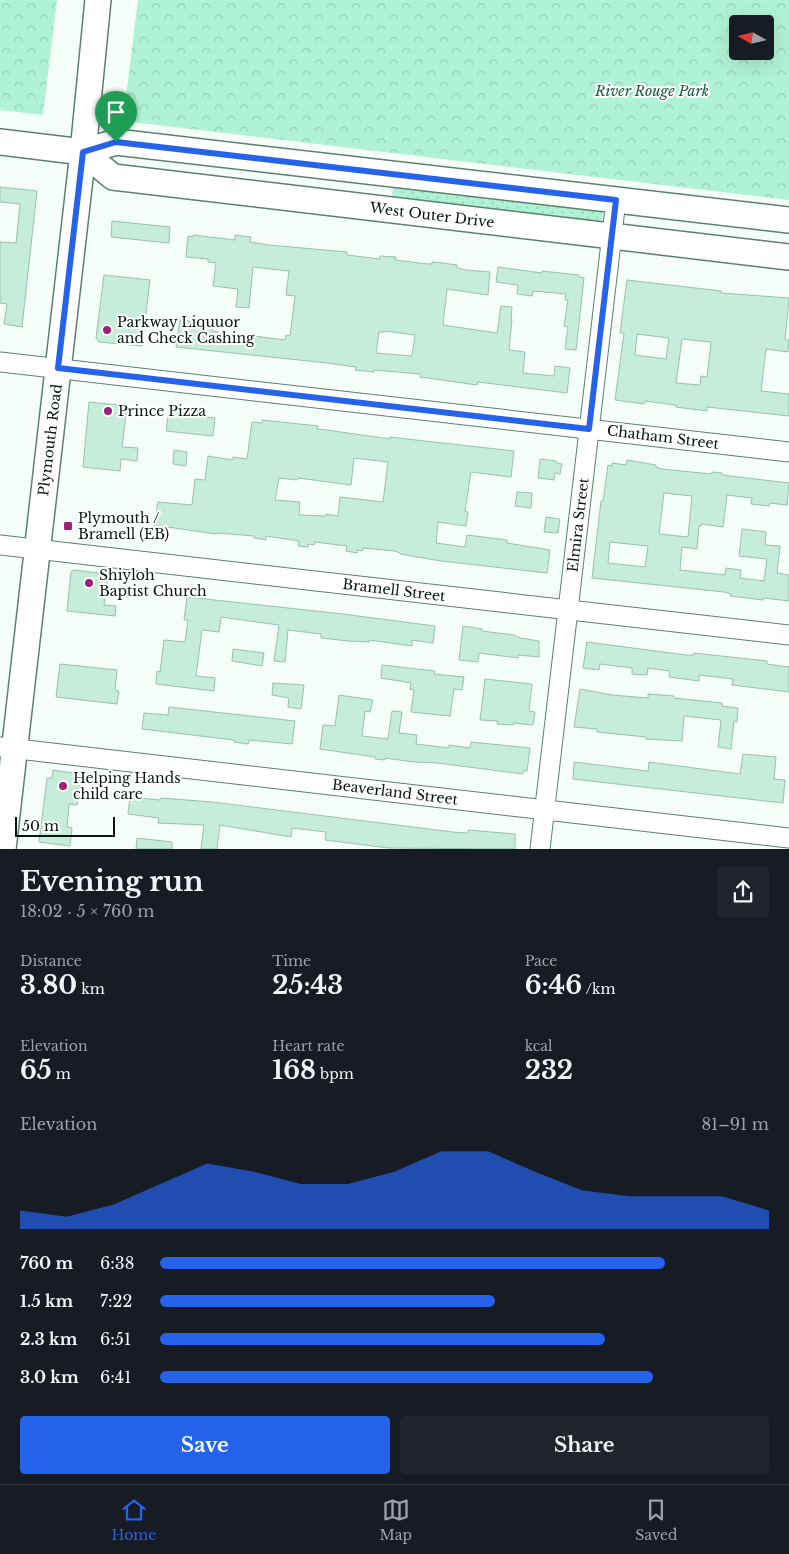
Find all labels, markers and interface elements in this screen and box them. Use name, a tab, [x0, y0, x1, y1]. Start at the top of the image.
north arrow	[729, 15, 774, 60]
map controls	[729, 15, 774, 60]
park label: River Rouge Park	[594, 82, 709, 100]
pin	[95, 91, 137, 142]
icon: arrive	[102, 98, 130, 126]
street label: West Outer Drive	[368, 198, 495, 232]
place label: Parkway Liquuor and Check Cashing	[117, 313, 255, 347]
marker: Parkway Liquuor and Check Cashing	[101, 324, 113, 336]
street label: Plymouth Road	[34, 382, 66, 497]
place label: Prince Pizza	[118, 402, 206, 420]
marker: Prince Pizza	[102, 405, 114, 417]
street label: Chatham Street	[606, 421, 721, 453]
street label: Elmira Street	[563, 476, 593, 573]
place label: Plymouth / Bramell (EB)	[78, 509, 169, 543]
marker: Plymouth / Bramell (EB)	[62, 520, 74, 532]
place label: Shiyloh Baptist Church	[99, 566, 207, 600]
street label: Bramell Street	[342, 575, 447, 605]
marker: Shiyloh Baptist Church	[83, 577, 95, 589]
place label: Helping Hands child care	[73, 769, 181, 803]
street label: Beaverland Street	[331, 775, 460, 809]
marker: Helping Hands child care	[57, 780, 69, 792]
scale bar	[15, 814, 115, 837]
text: 50 m	[22, 817, 59, 835]
text: Evening run	[20, 864, 204, 899]
button: share	[717, 866, 769, 918]
text: 18:02 · 5 × 760 m	[20, 901, 155, 921]
text: Distance	[20, 952, 82, 970]
text: Time	[272, 952, 311, 970]
text: Pace	[525, 952, 557, 970]
text: 3.80	[20, 970, 77, 1001]
text: 25:43	[272, 970, 343, 1001]
text: 6:46	[525, 970, 582, 1001]
text: km	[77, 980, 105, 998]
text: /km	[582, 980, 616, 998]
text: Elevation	[20, 1037, 88, 1055]
text: Heart rate	[272, 1037, 344, 1055]
text: kcal	[525, 1037, 553, 1055]
text: 65	[20, 1055, 52, 1086]
text: 168	[272, 1055, 316, 1086]
text: 232	[525, 1055, 573, 1086]
text: m	[52, 1065, 71, 1083]
text: bpm	[316, 1065, 354, 1083]
text: Elevation	[20, 1114, 97, 1134]
text: 81–91 m	[701, 1114, 769, 1134]
text: 760 m	[20, 1253, 73, 1273]
text: 6:38	[100, 1253, 134, 1273]
text: 1.5 km	[20, 1291, 73, 1311]
text: 7:22	[100, 1291, 132, 1311]
text: 2.3 km	[20, 1329, 77, 1349]
text: 6:51	[100, 1329, 131, 1349]
text: 3.0 km	[20, 1367, 79, 1387]
text: 6:41	[100, 1367, 131, 1387]
button: Save	[20, 1416, 390, 1474]
button: Share	[400, 1416, 769, 1474]
tab: Home	[112, 1496, 156, 1544]
tab: Map	[380, 1496, 412, 1544]
tab: Saved	[635, 1496, 677, 1544]

